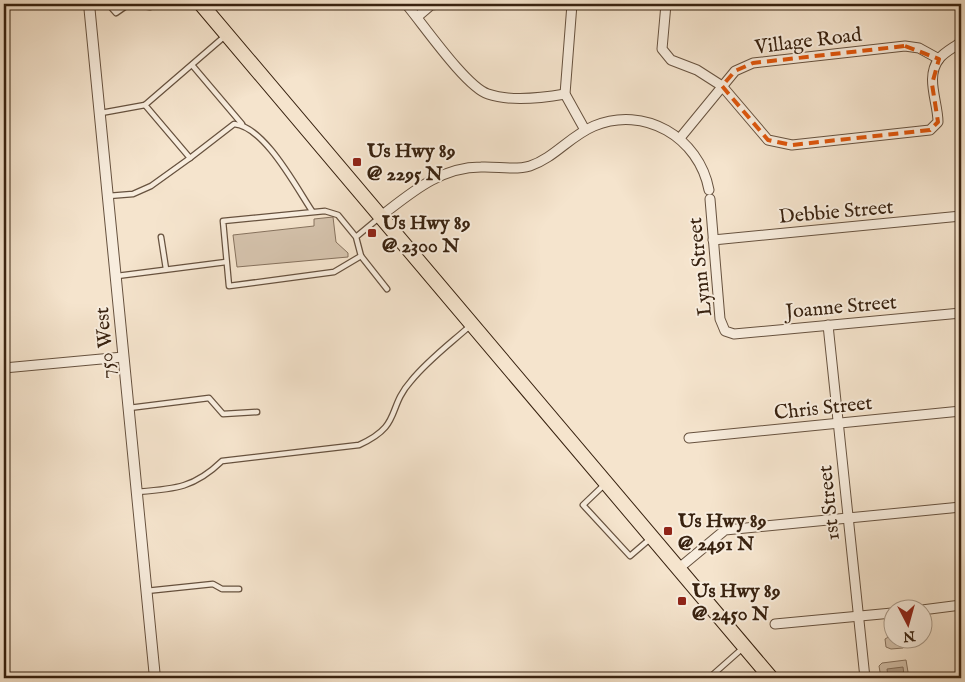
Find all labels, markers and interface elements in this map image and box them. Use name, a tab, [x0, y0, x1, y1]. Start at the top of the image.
street label: Village Road	[752, 22, 863, 61]
place label: Us Hwy 89 @ 2295 N	[366, 139, 456, 187]
marker: Us Hwy 89 @ 2295 N	[351, 156, 363, 168]
street label: Debbie Street	[778, 195, 895, 230]
place label: Us Hwy 89 @ 2300 N	[381, 211, 471, 259]
street label: Lynn Street	[683, 216, 718, 317]
marker: Us Hwy 89 @ 2300 N	[366, 227, 378, 239]
street label: Joanne Street	[782, 290, 898, 325]
street label: 750 West	[90, 306, 121, 380]
street label: Chris Street	[773, 391, 874, 426]
street label: 1st Street	[813, 464, 846, 542]
place label: Us Hwy 89 @ 2491 N	[677, 509, 767, 557]
marker: Us Hwy 89 @ 2491 N	[662, 525, 674, 537]
place label: Us Hwy 89 @ 2450 N	[691, 579, 781, 627]
marker: Us Hwy 89 @ 2450 N	[676, 595, 688, 607]
north arrow	[882, 600, 932, 650]
text: N	[902, 626, 917, 646]

